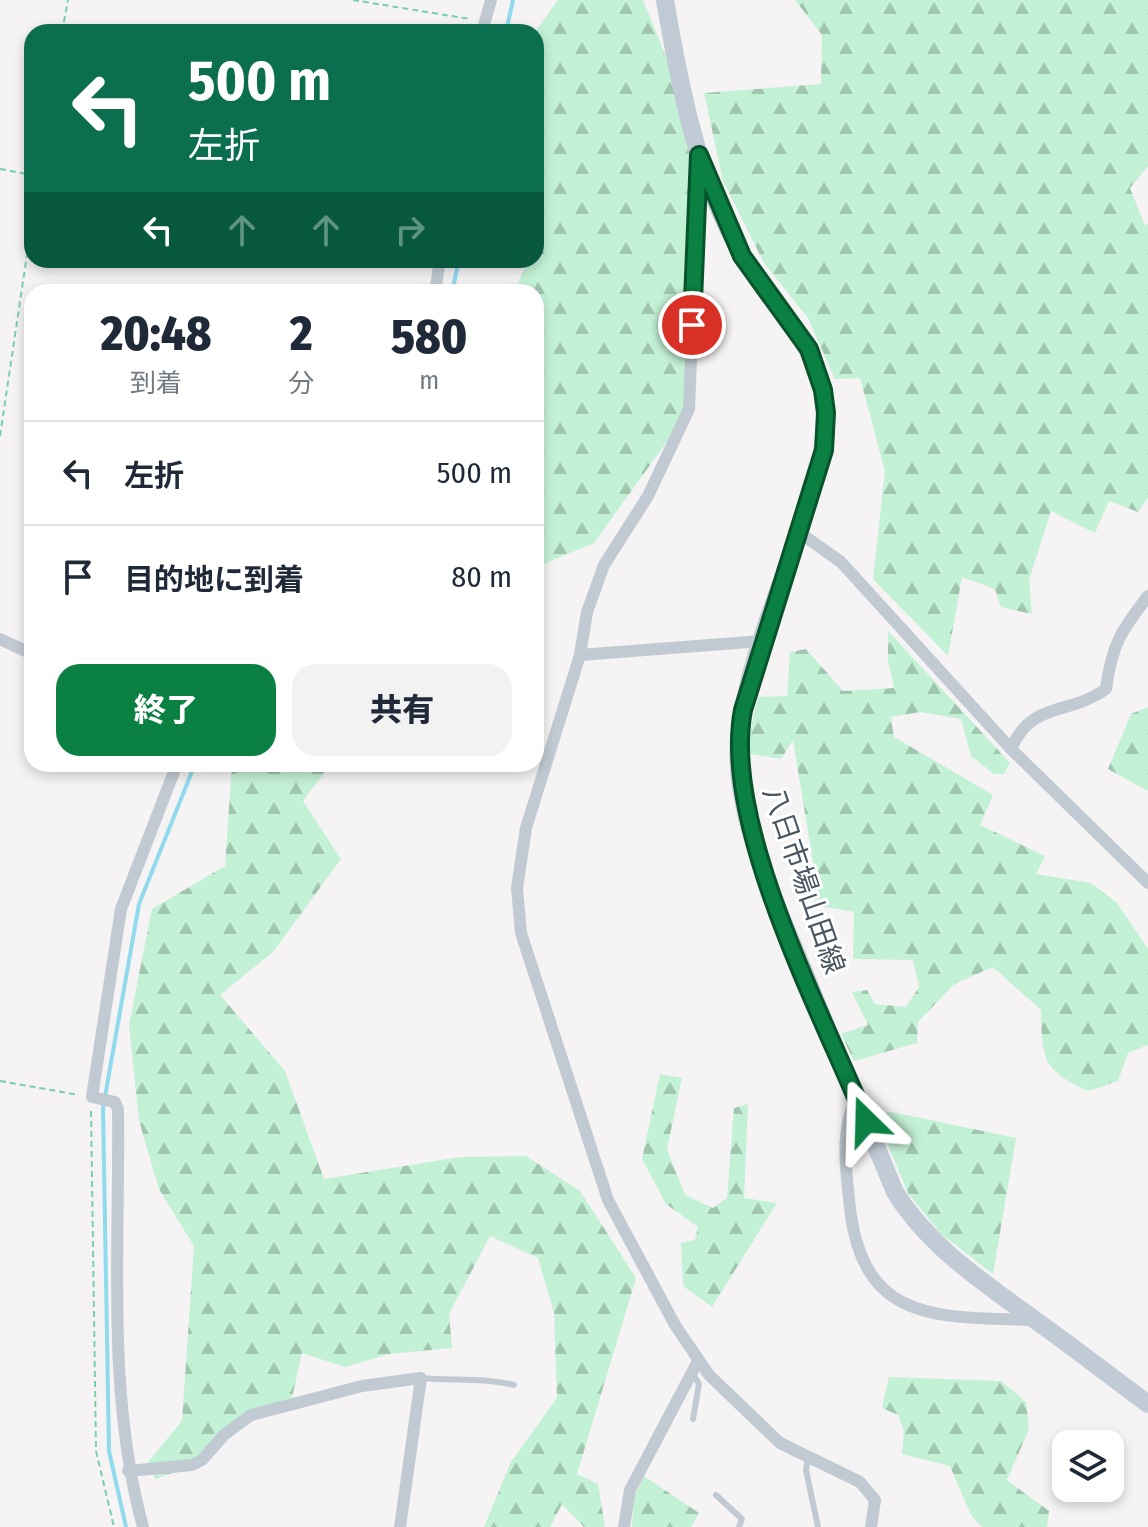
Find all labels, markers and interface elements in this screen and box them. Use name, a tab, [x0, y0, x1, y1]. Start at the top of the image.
text: 500 m	[188, 48, 331, 115]
icon: left	[56, 56, 160, 160]
text: 左折	[188, 124, 260, 168]
icon: left	[136, 208, 180, 252]
icon: ahead	[220, 208, 264, 252]
icon: ahead	[304, 208, 348, 252]
icon: right	[388, 208, 432, 252]
pin	[658, 291, 726, 359]
icon: arrive	[670, 303, 714, 347]
text: 20:48	[101, 305, 212, 363]
text: 2	[290, 305, 313, 363]
text: 580	[391, 308, 467, 366]
text: m	[419, 365, 439, 396]
text: 到着	[130, 368, 182, 399]
text: 分	[288, 368, 314, 399]
icon: left	[56, 451, 100, 495]
text: 500 m	[437, 455, 512, 491]
text: 左折	[124, 458, 184, 494]
icon: arrive	[56, 555, 100, 599]
text: 80 m	[451, 559, 512, 595]
text: 目的地に到着	[124, 562, 304, 598]
button: 終了	[56, 664, 276, 756]
button: 共有	[292, 664, 512, 756]
street label: 八日市場山田線	[756, 782, 852, 978]
position arrow	[824, 1079, 908, 1163]
map controls	[1052, 1430, 1124, 1502]
button: layers	[1052, 1430, 1124, 1502]

